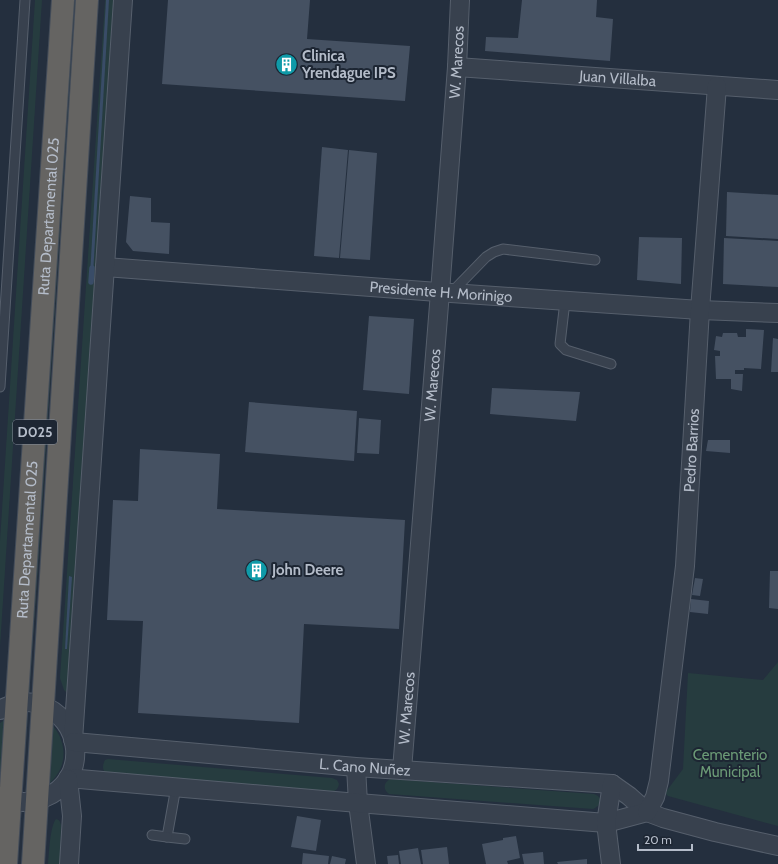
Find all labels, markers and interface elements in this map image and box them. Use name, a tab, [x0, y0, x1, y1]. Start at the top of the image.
street label: W. Marecos	[446, 25, 468, 99]
place label: Clinica Yrendague IPS	[301, 47, 396, 82]
building icon: Clinica Yrendague IPS	[273, 52, 299, 78]
street label: Juan Villalba	[578, 67, 657, 90]
street label: Ruta Departamental 025	[35, 137, 63, 296]
street label: Presidente H. Morinigo	[369, 278, 513, 306]
street label: W. Marecos	[421, 348, 444, 422]
street label: Pedro Barrios	[680, 408, 703, 493]
road number: D025	[13, 420, 57, 444]
street label: Ruta Departamental 025	[13, 460, 42, 619]
building icon: John Deere	[243, 557, 269, 583]
place label: John Deere	[271, 561, 343, 579]
street label: W. Marecos	[395, 671, 419, 745]
park label: Cementerio Municipal	[693, 746, 767, 781]
street label: L. Cano Nuñez	[318, 755, 411, 780]
scale bar	[638, 826, 692, 852]
text: 20 m	[644, 832, 672, 847]

